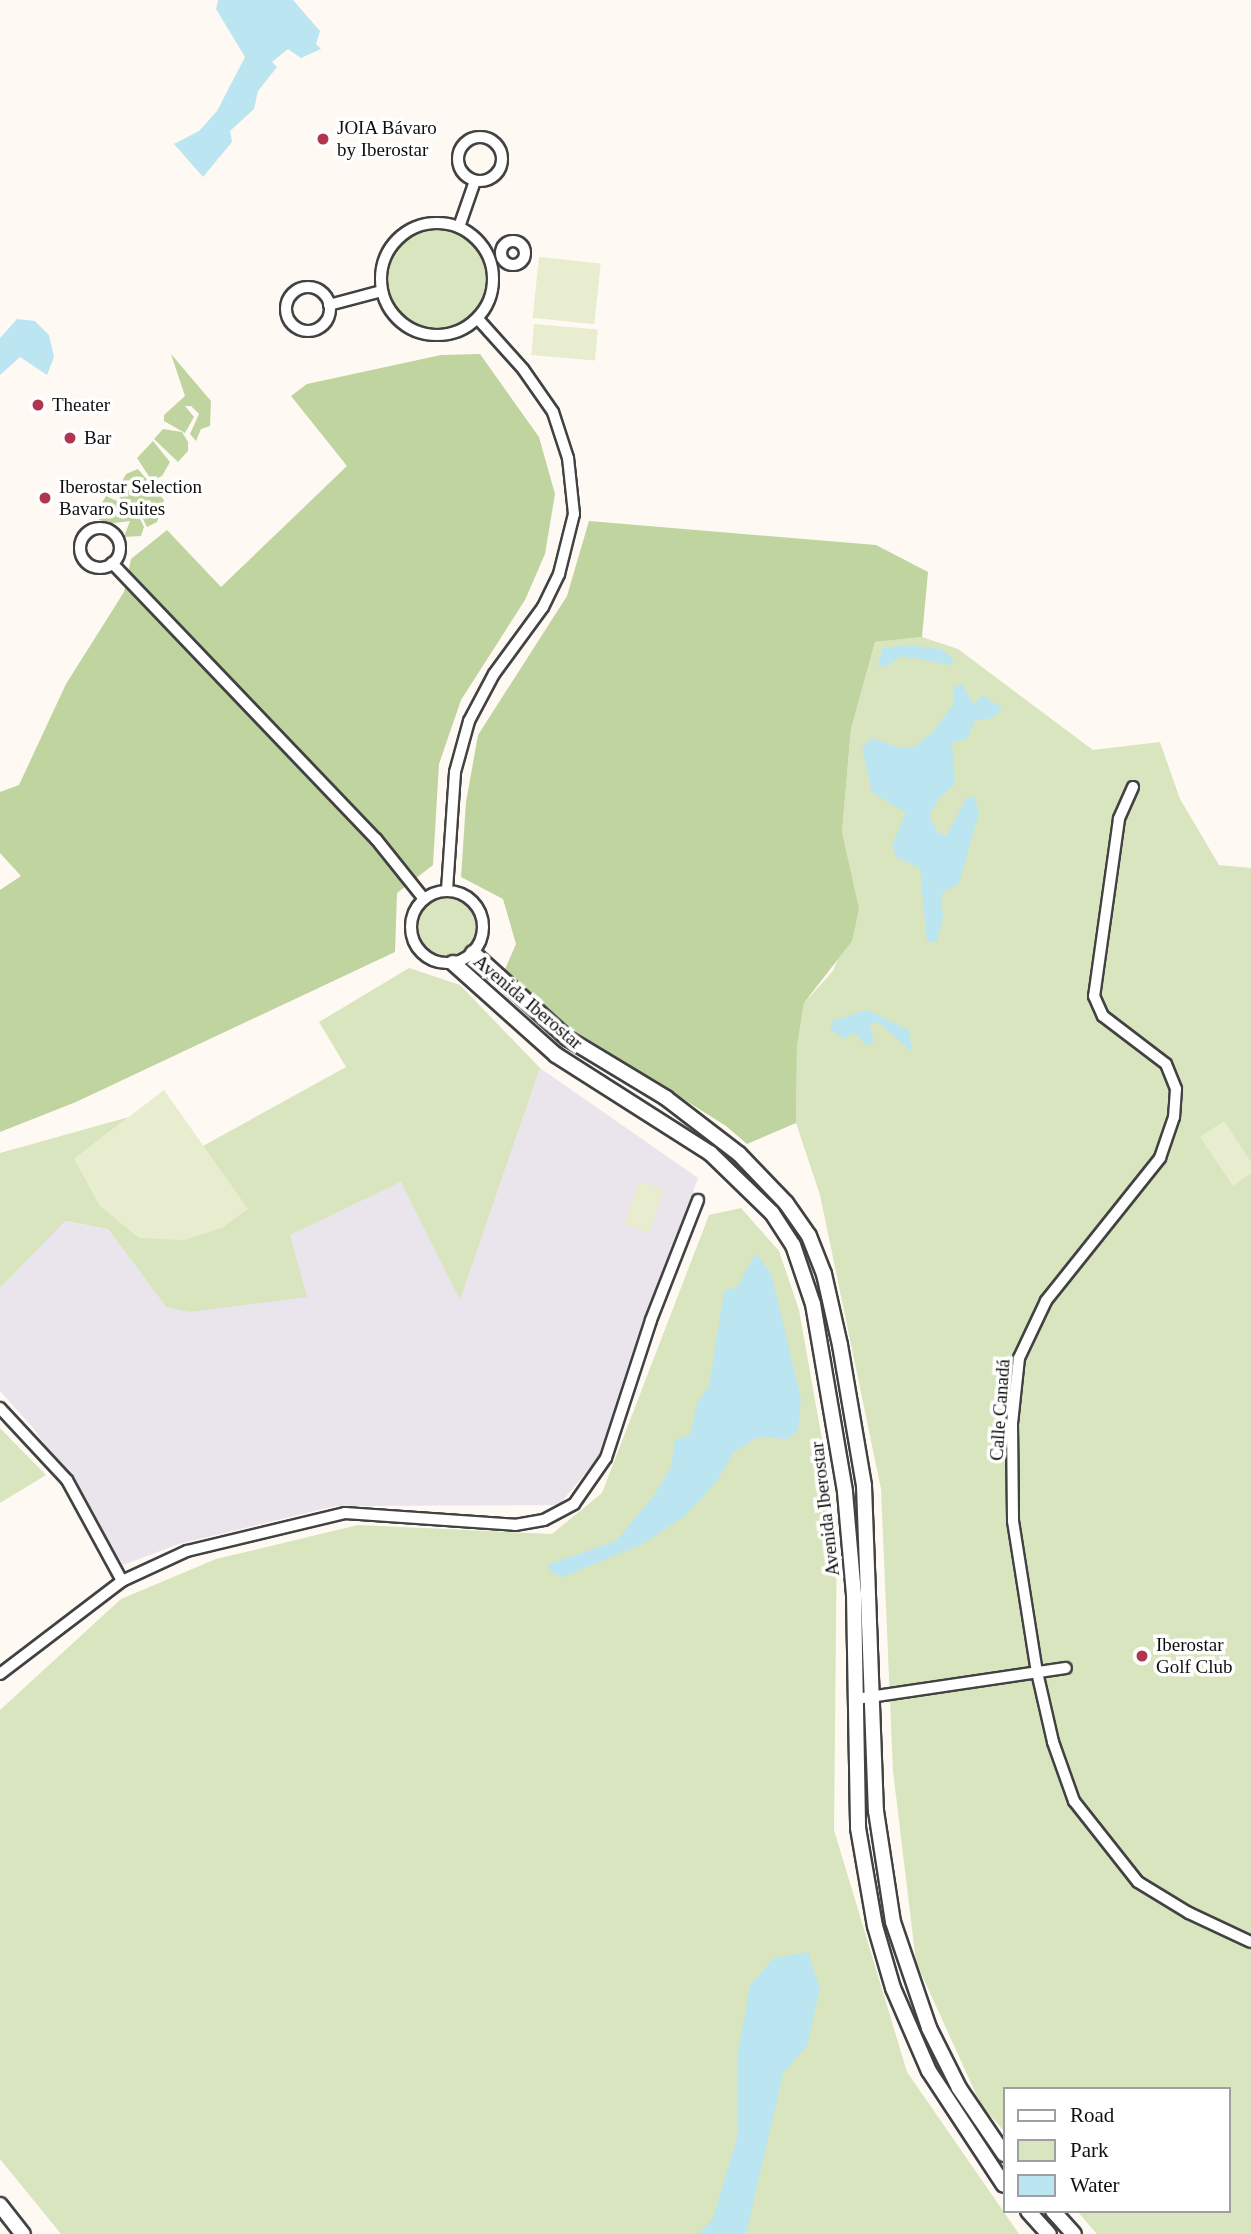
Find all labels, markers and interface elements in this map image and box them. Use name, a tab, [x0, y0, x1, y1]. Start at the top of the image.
place label: JOIA Bávaro by Iberostar	[337, 117, 438, 161]
marker: JOIA Bávaro by Iberostar	[315, 131, 331, 147]
place label: Theater	[52, 394, 110, 416]
marker: Theater	[30, 397, 46, 413]
place label: Bar	[84, 427, 111, 449]
marker: Bar	[62, 430, 78, 446]
place label: Iberostar Selection Bavaro Suites	[59, 476, 202, 520]
marker: Iberostar Selection Bavaro Suites	[37, 490, 53, 506]
street label: Avenida Iberostar	[469, 950, 587, 1054]
street label: Calle Canadá	[985, 1358, 1015, 1462]
street label: Avenida Iberostar	[805, 1441, 845, 1577]
place label: Iberostar Golf Club	[1156, 1634, 1233, 1678]
marker: Iberostar Golf Club	[1134, 1648, 1150, 1664]
legend	[1002, 2087, 1230, 2213]
text: Road	[1070, 2103, 1114, 2127]
text: Park	[1070, 2138, 1109, 2162]
text: Water	[1070, 2173, 1120, 2197]

